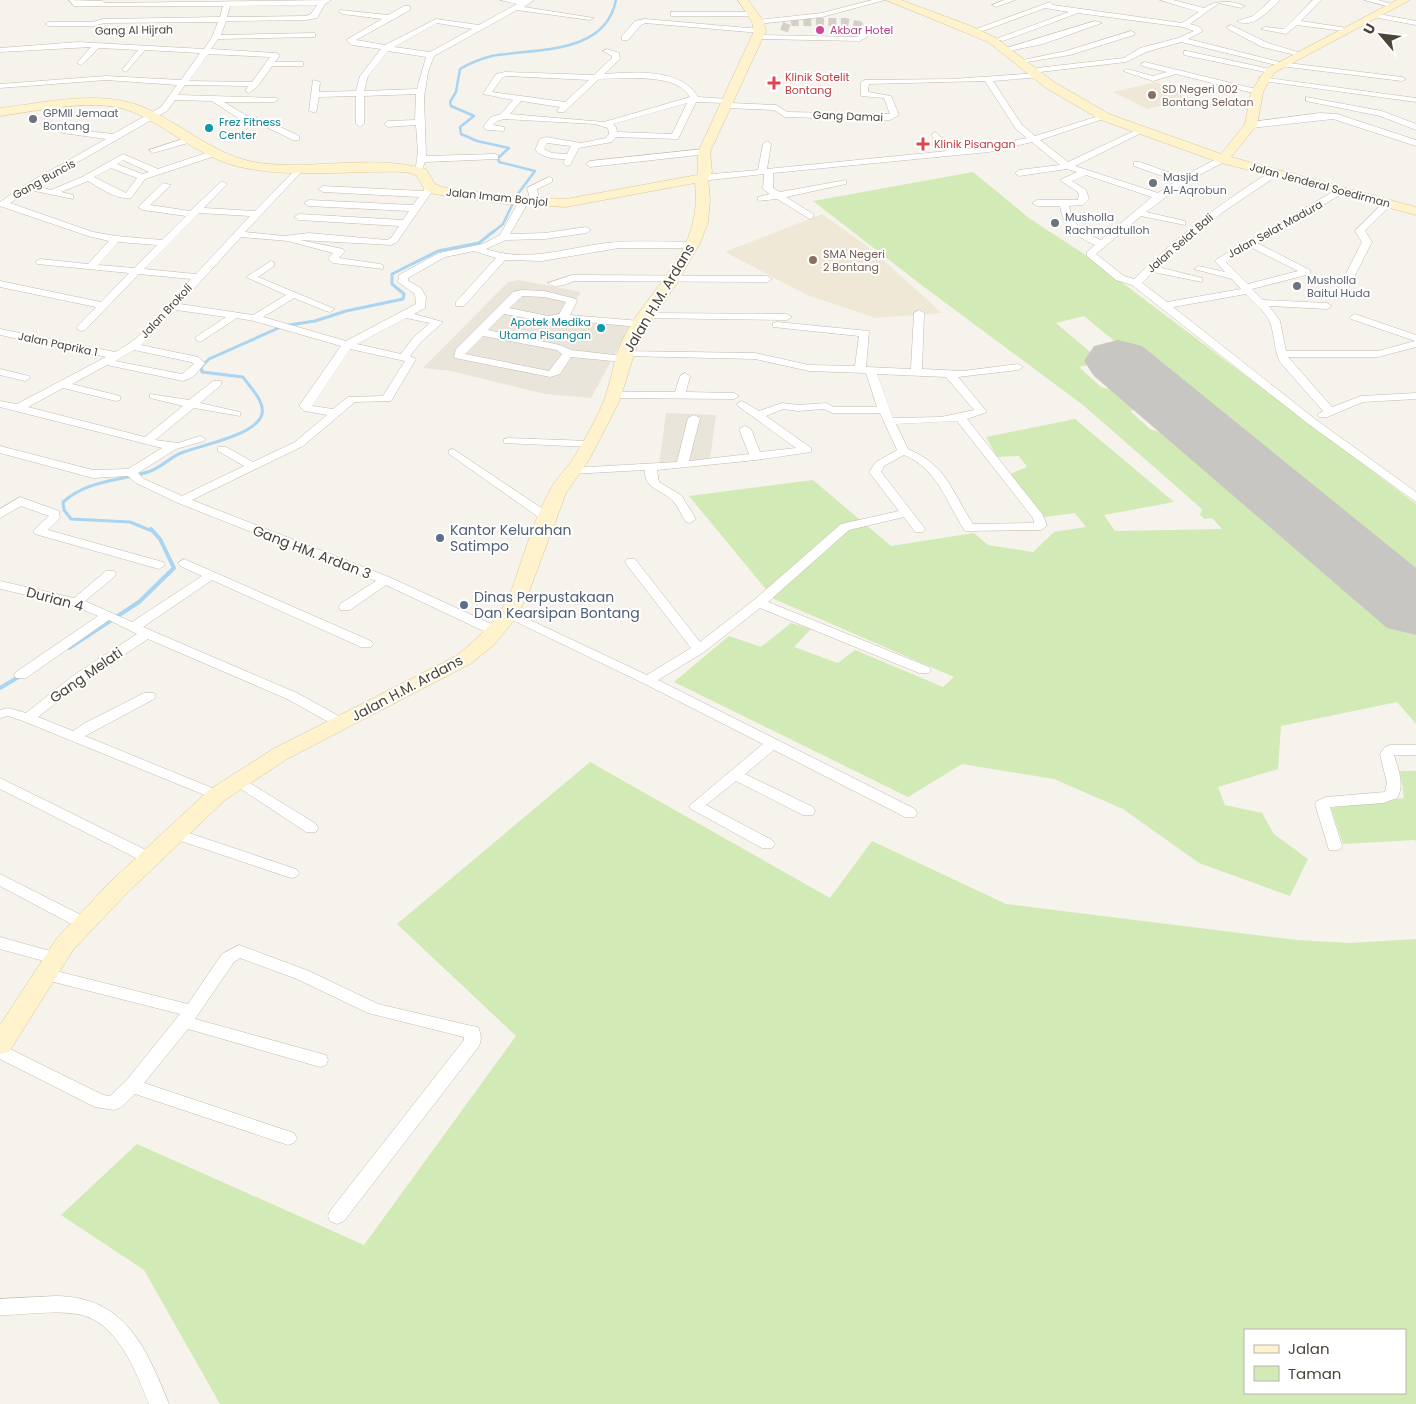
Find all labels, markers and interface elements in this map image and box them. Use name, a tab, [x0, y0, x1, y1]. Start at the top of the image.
north arrow	[1356, 10, 1406, 60]
text: U	[1358, 20, 1381, 38]
street label: Gang Al Hijrah	[95, 21, 173, 39]
place label: Akbar Hotel	[830, 22, 893, 38]
marker: Akbar Hotel	[814, 24, 826, 36]
place label: Klinik Satelit Bontang	[785, 69, 849, 98]
marker: Klinik Satelit Bontang	[767, 76, 781, 90]
place label: SD Negeri 002 Bontang Selatan	[1162, 81, 1254, 110]
marker: SD Negeri 002 Bontang Selatan	[1146, 89, 1158, 101]
place label: GPMII Jemaat Bontang	[43, 105, 119, 134]
street label: Gang Damai	[813, 107, 884, 125]
marker: GPMII Jemaat Bontang	[27, 113, 39, 125]
place label: Frez Fitness Center	[219, 114, 281, 143]
marker: Frez Fitness Center	[203, 122, 215, 134]
place label: Klinik Pisangan	[934, 136, 1016, 152]
marker: Klinik Pisangan	[916, 137, 930, 151]
street label: Gang Buncis	[10, 155, 78, 203]
street label: Jalan Jenderal Soedirman	[1248, 159, 1392, 211]
place label: Masjid Al-Aqrobun	[1163, 169, 1227, 198]
marker: Masjid Al-Aqrobun	[1147, 177, 1159, 189]
street label: Jalan Imam Bonjol	[445, 184, 549, 210]
street label: Jalan Selat Madura	[1224, 196, 1326, 262]
place label: Musholla Rachmadtulloh	[1065, 209, 1150, 238]
street label: Jalan Selat Bali	[1143, 209, 1217, 276]
marker: Musholla Rachmadtulloh	[1049, 217, 1061, 229]
street label: Jalan H.M. Ardans	[619, 240, 699, 356]
place label: SMA Negeri 2 Bontang	[823, 246, 885, 275]
marker: SMA Negeri 2 Bontang	[807, 254, 819, 266]
place label: Musholla Baitul Huda	[1307, 272, 1370, 301]
street label: Jalan Brokoli	[136, 280, 196, 342]
marker: Musholla Baitul Huda	[1291, 280, 1303, 292]
place label: Apotek Medika Utama Pisangan	[499, 314, 591, 343]
marker: Apotek Medika Utama Pisangan	[595, 322, 607, 334]
street label: Jalan Paprika 1	[17, 328, 99, 360]
street label: Gang HM. Ardan 3	[250, 520, 374, 584]
place label: Kantor Kelurahan Satimpo	[450, 520, 571, 556]
marker: Kantor Kelurahan Satimpo	[434, 532, 446, 544]
street label: Durian 4	[24, 582, 86, 616]
place label: Dinas Perpustakaan Dan Kearsipan Bontang	[474, 587, 640, 623]
marker: Dinas Perpustakaan Dan Kearsipan Bontang	[458, 599, 470, 611]
street label: Gang Melati	[46, 643, 126, 707]
street label: Jalan H.M. Ardans	[348, 650, 466, 726]
legend	[1244, 1329, 1406, 1394]
text: Jalan	[1288, 1338, 1330, 1359]
text: Taman	[1288, 1363, 1341, 1384]

